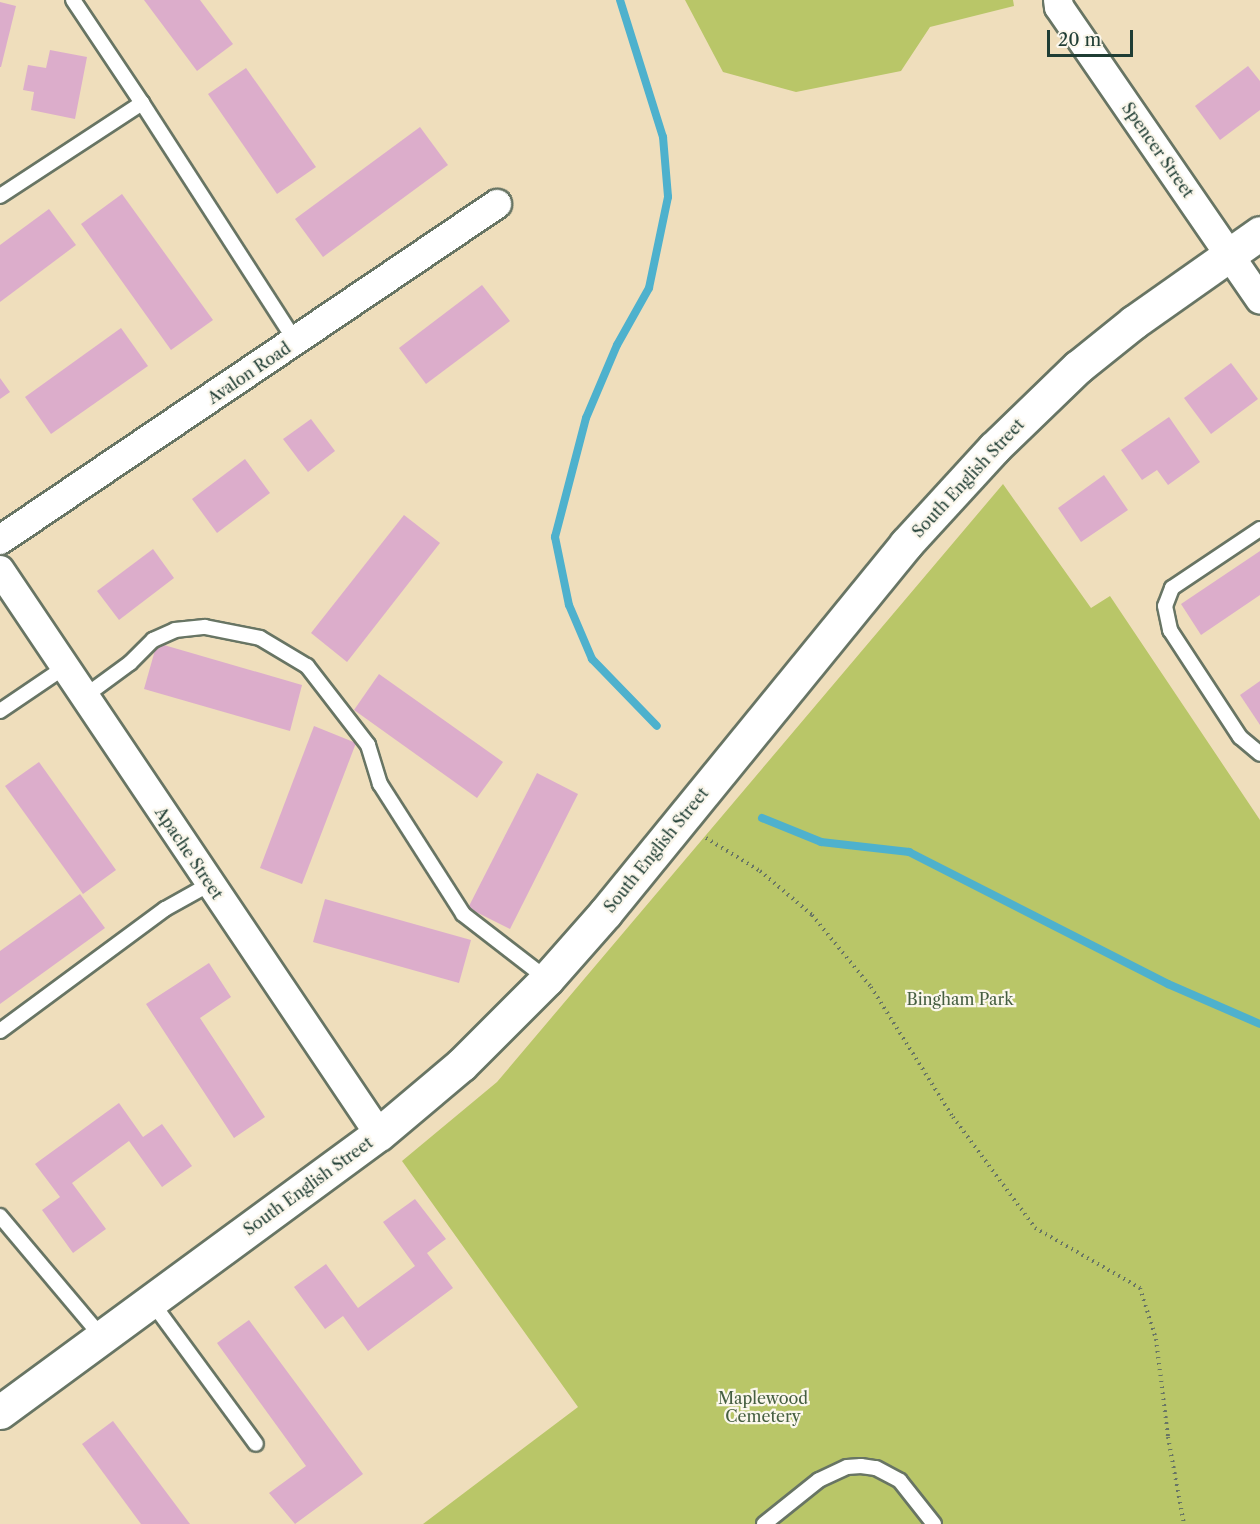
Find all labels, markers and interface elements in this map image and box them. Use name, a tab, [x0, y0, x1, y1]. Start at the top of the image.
scale bar	[1050, 18, 1136, 56]
text: 20 m	[1058, 29, 1101, 51]
street label: Spencer Street	[1118, 99, 1198, 201]
street label: Avalon Road	[204, 338, 294, 408]
street label: South English Street	[908, 415, 1028, 541]
street label: South English Street	[600, 784, 712, 916]
street label: Apache Street	[151, 803, 227, 903]
park label: Bingham Park	[907, 989, 1013, 1009]
street label: South English Street	[240, 1133, 376, 1239]
park label: Maplewood Cemetery	[718, 1388, 808, 1426]

